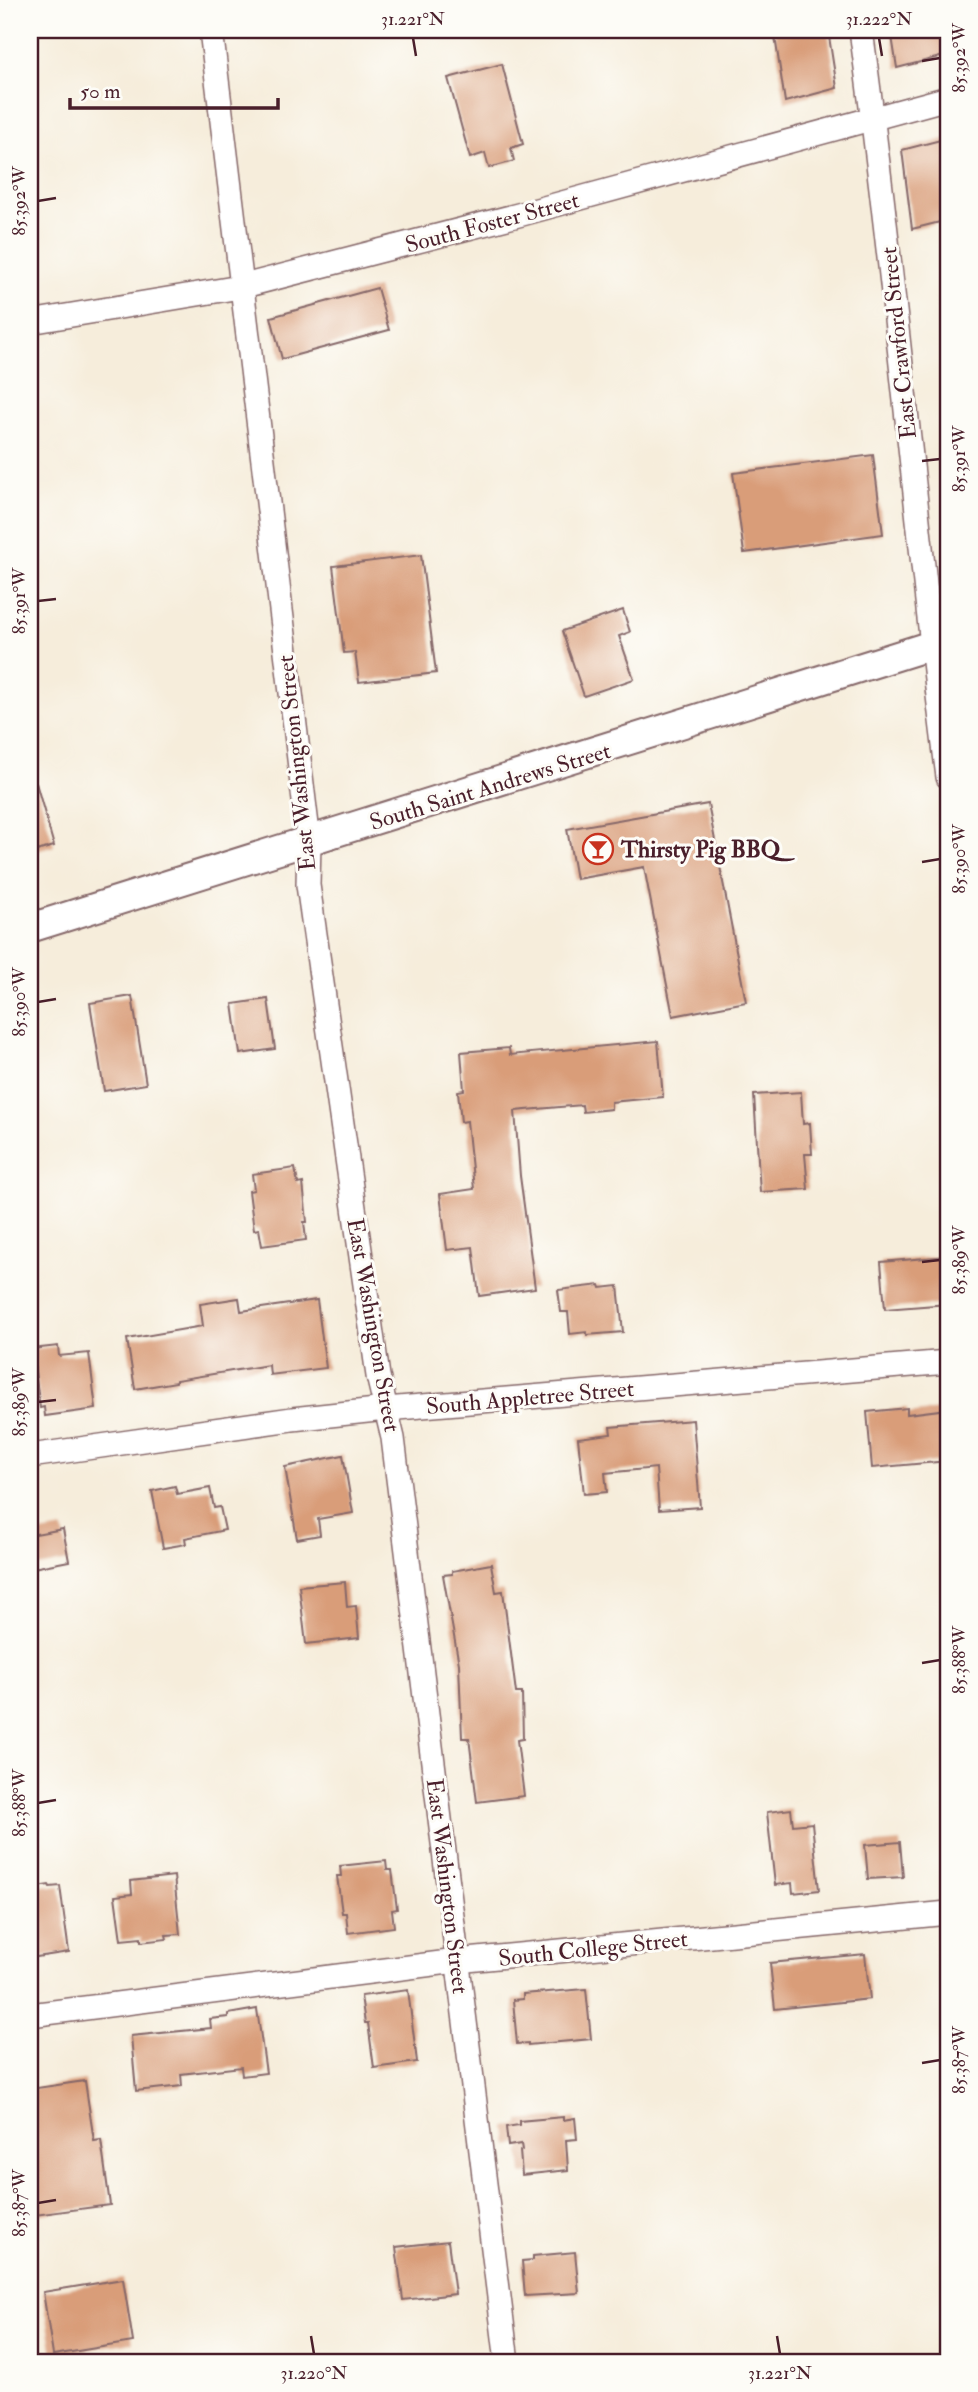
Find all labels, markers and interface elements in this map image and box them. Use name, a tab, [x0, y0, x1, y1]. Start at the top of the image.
text: 31.221°N	[381, 8, 445, 31]
text: 31.222°N	[846, 8, 912, 31]
text: 85.392°W	[948, 23, 971, 93]
scale bar	[70, 66, 278, 110]
text: 50 m	[80, 78, 121, 105]
text: 85.392°W	[8, 166, 31, 236]
street label: South Foster Street	[402, 185, 582, 260]
street label: East Crawford Street	[874, 245, 923, 441]
text: 85.391°W	[948, 425, 971, 492]
text: 85.391°W	[8, 567, 31, 634]
street label: East Washington Street	[271, 654, 322, 872]
street label: South Saint Andrews Street	[366, 736, 614, 837]
text: 85.390°W	[948, 824, 971, 894]
bar icon: Thirsty Pig BBQ	[581, 832, 615, 866]
place label: Thirsty Pig BBQ	[620, 835, 795, 865]
text: 85.390°W	[8, 967, 31, 1037]
street label: East Washington Street	[340, 1216, 407, 1434]
text: 85.389°W	[948, 1225, 971, 1294]
text: 85.389°W	[8, 1367, 31, 1436]
street label: South Appletree Street	[425, 1374, 635, 1422]
text: 85.388°W	[948, 1625, 971, 1694]
text: 85.388°W	[8, 1768, 31, 1837]
street label: East Washington Street	[420, 1777, 475, 1995]
street label: South College Street	[497, 1924, 689, 1973]
text: 85.387°W	[948, 2025, 971, 2094]
text: 85.387°W	[8, 2168, 31, 2237]
text: 31.220°N	[281, 2362, 347, 2385]
text: 31.221°N	[748, 2362, 812, 2385]

